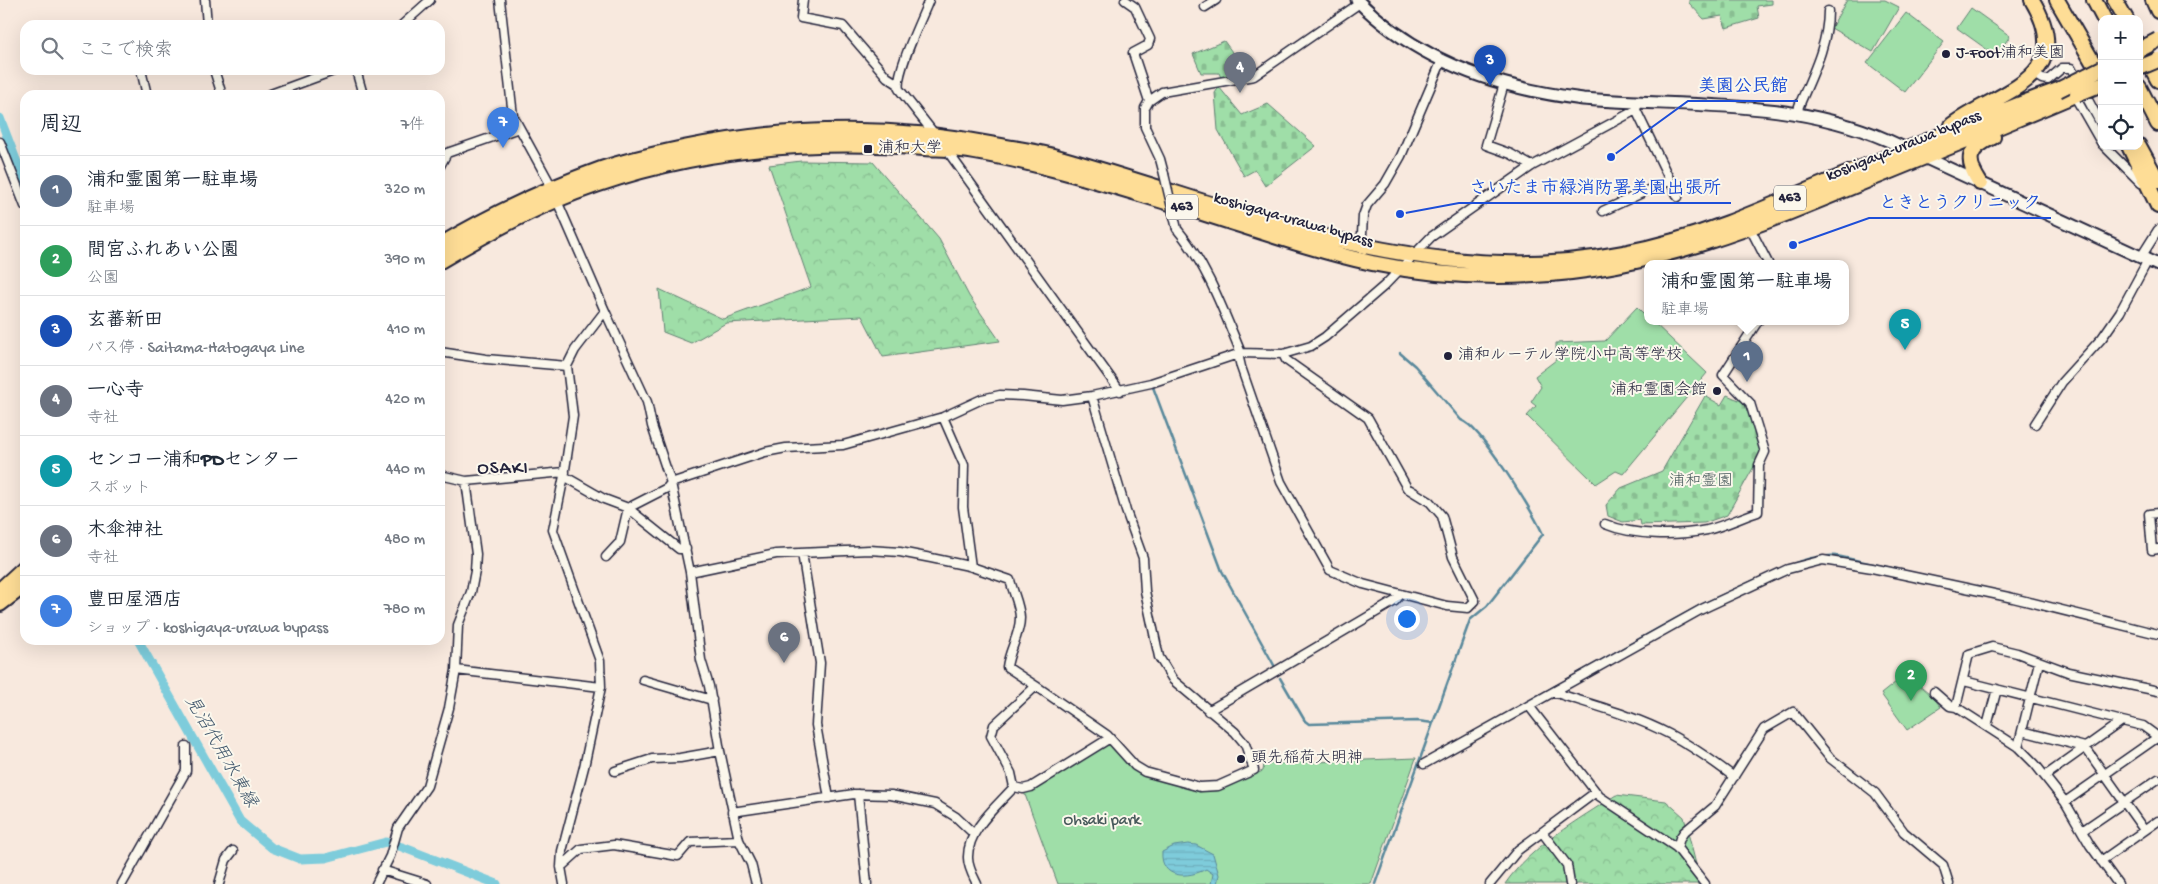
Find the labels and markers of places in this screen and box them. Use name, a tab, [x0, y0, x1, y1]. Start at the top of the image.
place label: J-Foot浦和美園	[1956, 44, 2065, 64]
pin: 3	[1474, 45, 1506, 86]
marker: J-Foot浦和美園	[1940, 48, 1952, 60]
pin: 4	[1224, 52, 1256, 93]
callout: 美園公民館	[1688, 68, 1798, 101]
pin: 7	[487, 107, 519, 148]
place label: 浦和大学	[878, 139, 942, 159]
marker: 浦和大学	[862, 143, 874, 155]
callout: さいたま市緑消防署美園出張所	[1459, 170, 1731, 203]
callout: ときとうクリニック	[1869, 185, 2051, 218]
pin: 5	[1889, 309, 1921, 350]
pin: 1	[1731, 341, 1763, 382]
place label: 浦和ルーテル学院小中高等学校	[1458, 346, 1682, 366]
marker: 浦和ルーテル学院小中高等学校	[1442, 350, 1454, 362]
place label: 浦和霊園会館	[1611, 380, 1707, 401]
marker: 浦和霊園会館	[1711, 385, 1723, 397]
pin: 6	[768, 622, 800, 663]
pin: 2	[1895, 660, 1927, 701]
place label: 頭先稲荷大明神	[1251, 749, 1363, 769]
marker: 頭先稲荷大明神	[1235, 753, 1247, 765]

